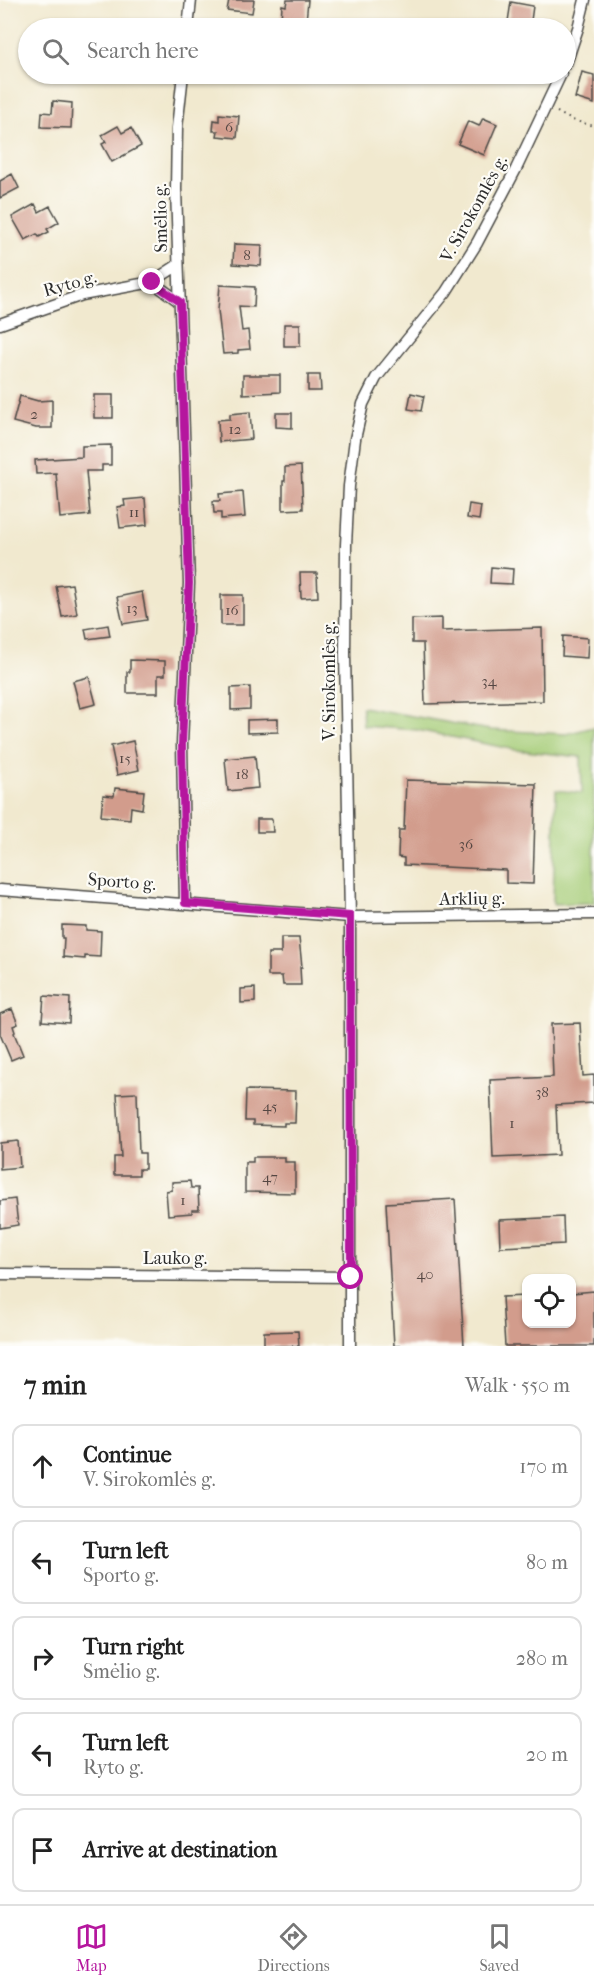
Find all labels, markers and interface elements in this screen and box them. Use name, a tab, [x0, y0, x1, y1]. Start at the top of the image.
search box	[18, 18, 576, 84]
icon: search	[39, 35, 72, 68]
text: Search here	[87, 38, 199, 64]
house number: 6	[225, 118, 234, 136]
street label: V. Sirokomlės g.	[435, 152, 512, 267]
street label: Smėlio g.	[150, 183, 172, 253]
house number: 8	[243, 246, 251, 264]
street label: Ryto g.	[41, 266, 99, 302]
route end	[138, 268, 164, 294]
house number: 2	[30, 405, 38, 423]
house number: 12	[228, 420, 242, 438]
house number: 11	[129, 503, 139, 521]
house number: 13	[126, 599, 138, 617]
house number: 16	[225, 601, 240, 619]
street label: V. Sirokomlės g.	[319, 621, 340, 742]
house number: 34	[481, 672, 498, 690]
house number: 15	[119, 749, 131, 767]
house number: 18	[236, 765, 248, 783]
house number: 36	[459, 835, 474, 853]
street label: Sporto g.	[87, 869, 157, 895]
street label: Arklių g.	[438, 888, 505, 910]
house number: 38	[535, 1083, 549, 1101]
house number: 45	[263, 1097, 277, 1115]
house number: 1	[509, 1114, 515, 1132]
house number: 47	[262, 1168, 278, 1186]
house number: 1	[180, 1191, 186, 1209]
street label: Lauko g.	[143, 1248, 207, 1269]
route start	[337, 1263, 363, 1289]
house number: 40	[416, 1265, 434, 1283]
map controls	[522, 1274, 576, 1328]
button: locate	[522, 1274, 576, 1328]
text: 7 min	[24, 1370, 87, 1401]
text: Walk · 550 m	[465, 1374, 570, 1397]
text: Continue	[83, 1442, 172, 1468]
icon: ahead	[26, 1450, 59, 1483]
text: 170 m	[519, 1455, 568, 1478]
text: V. Sirokomlės g.	[83, 1468, 216, 1491]
text: Turn left	[83, 1538, 169, 1564]
icon: left	[26, 1546, 59, 1579]
text: 80 m	[526, 1551, 568, 1574]
text: Sporto g.	[83, 1564, 159, 1587]
text: Turn right	[83, 1634, 184, 1660]
icon: right	[26, 1642, 59, 1675]
text: 280 m	[516, 1647, 568, 1670]
text: Smėlio g.	[83, 1660, 160, 1683]
text: Turn left	[83, 1730, 169, 1756]
icon: left	[26, 1738, 59, 1771]
text: 20 m	[526, 1743, 568, 1766]
text: Ryto g.	[83, 1756, 144, 1779]
icon: arrive	[26, 1834, 59, 1867]
text: Arrive at destination	[83, 1837, 277, 1863]
tab: Map	[75, 1920, 108, 1975]
tab: Directions	[258, 1920, 330, 1975]
tab: Saved	[479, 1920, 519, 1975]

